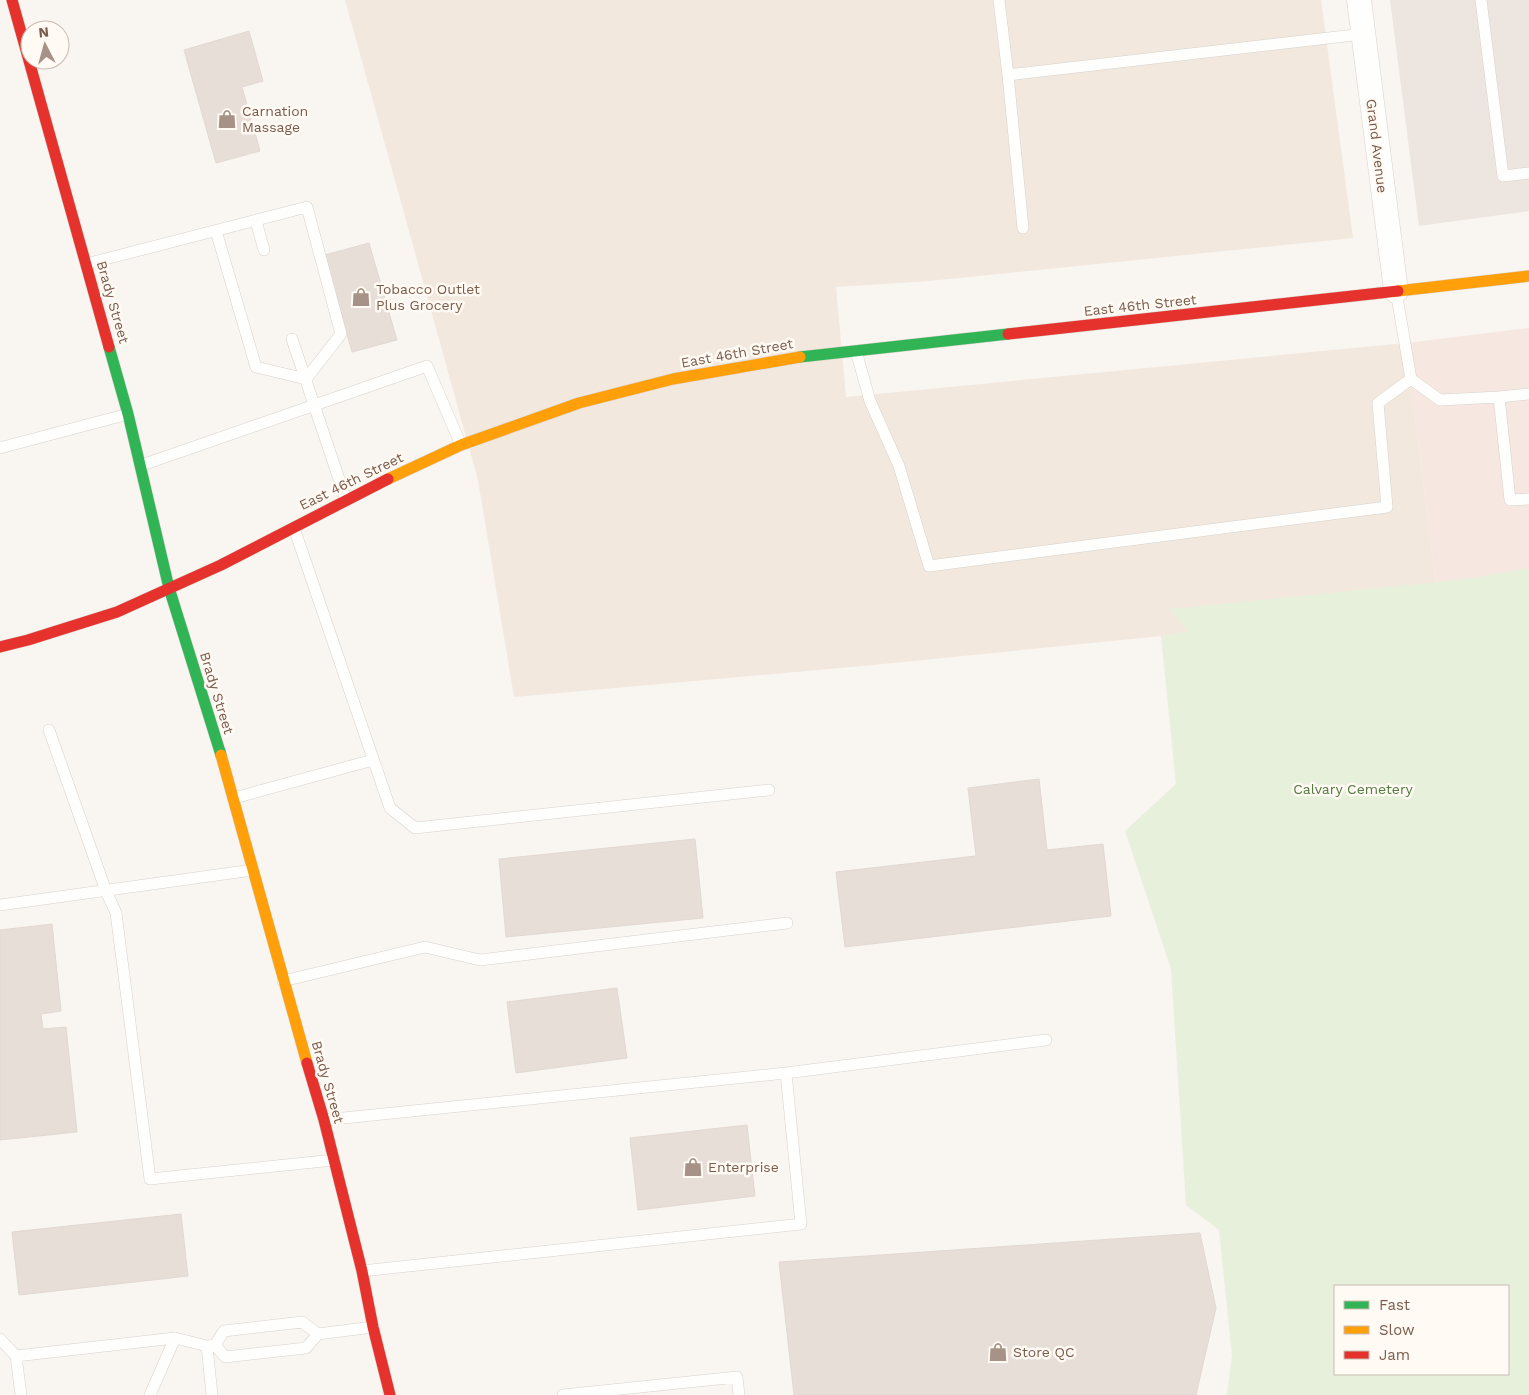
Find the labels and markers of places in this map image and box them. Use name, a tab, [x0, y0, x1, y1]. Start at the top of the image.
place label: Carnation Massage	[242, 103, 308, 135]
shop icon: Carnation Massage	[216, 108, 238, 130]
place label: Tobacco Outlet Plus Grocery	[376, 281, 480, 313]
shop icon: Tobacco Outlet Plus Grocery	[350, 286, 372, 308]
shop icon: Enterprise	[682, 1156, 704, 1178]
place label: Enterprise	[708, 1159, 779, 1175]
shop icon: Store QC	[987, 1341, 1009, 1363]
place label: Store QC	[1013, 1344, 1075, 1360]

